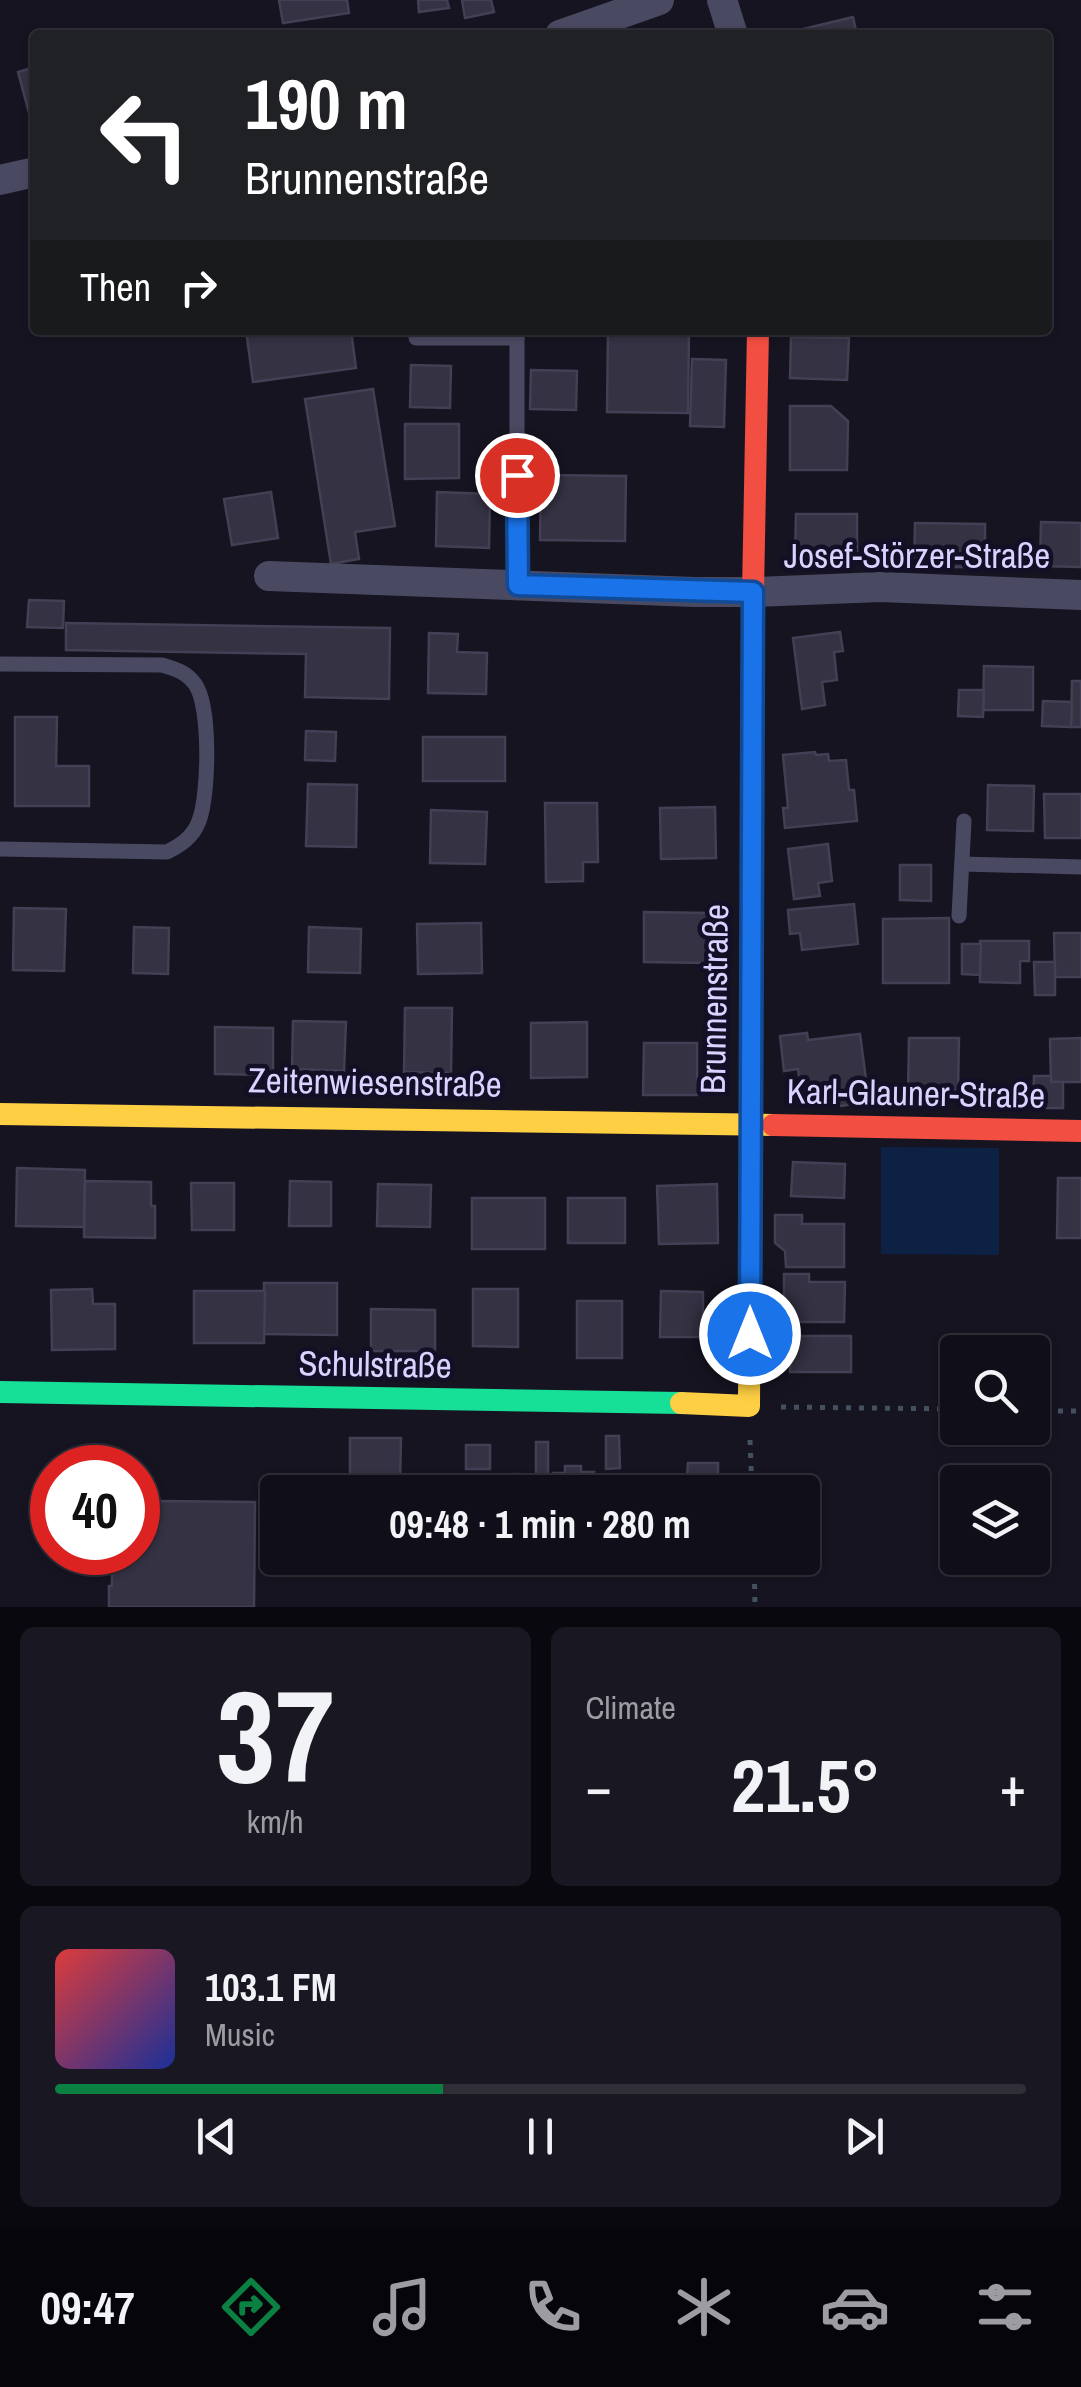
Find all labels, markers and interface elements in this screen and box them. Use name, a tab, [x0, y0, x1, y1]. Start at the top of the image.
text: 190 m	[245, 57, 408, 151]
icon: left	[80, 70, 210, 200]
text: Brunnenstraße	[245, 147, 489, 208]
icon: right	[171, 260, 226, 315]
text: Then	[80, 262, 151, 313]
pin	[475, 433, 560, 518]
icon: arrive	[490, 448, 545, 503]
street label: Josef-Störzer-Straße	[784, 532, 1050, 579]
street label: Brunnenstraße	[689, 904, 739, 1094]
street label: Zeitenwiesenstraße	[248, 1056, 502, 1108]
street label: Karl-Glauner-Straße	[786, 1067, 1046, 1119]
position arrow	[698, 1282, 802, 1386]
map controls	[940, 1335, 1050, 1575]
button: search	[940, 1335, 1050, 1445]
street label: Schulstraße	[298, 1339, 452, 1389]
speed limit sign: 40	[30, 1445, 160, 1575]
button: layers	[940, 1465, 1050, 1575]
text: 09:48 · 1 min · 280 m	[389, 1499, 691, 1550]
text: 37	[216, 1647, 335, 1823]
text: Climate	[586, 1686, 676, 1729]
text: 21.5°	[731, 1734, 881, 1835]
text: −	[586, 1749, 612, 1823]
text: +	[1000, 1749, 1026, 1823]
text: km/h	[247, 1800, 304, 1843]
text: 103.1 FM	[205, 1962, 337, 2013]
text: Music	[205, 2013, 275, 2056]
icon: previous	[189, 2109, 244, 2164]
icon: pause	[513, 2109, 568, 2164]
icon: next	[837, 2109, 892, 2164]
icon: directions	[216, 2272, 286, 2342]
icon: music	[367, 2272, 437, 2342]
icon: phone	[518, 2272, 588, 2342]
icon: climate	[669, 2272, 739, 2342]
icon: car	[820, 2272, 890, 2342]
icon: filters	[970, 2272, 1040, 2342]
text: 09:47	[40, 2277, 135, 2338]

